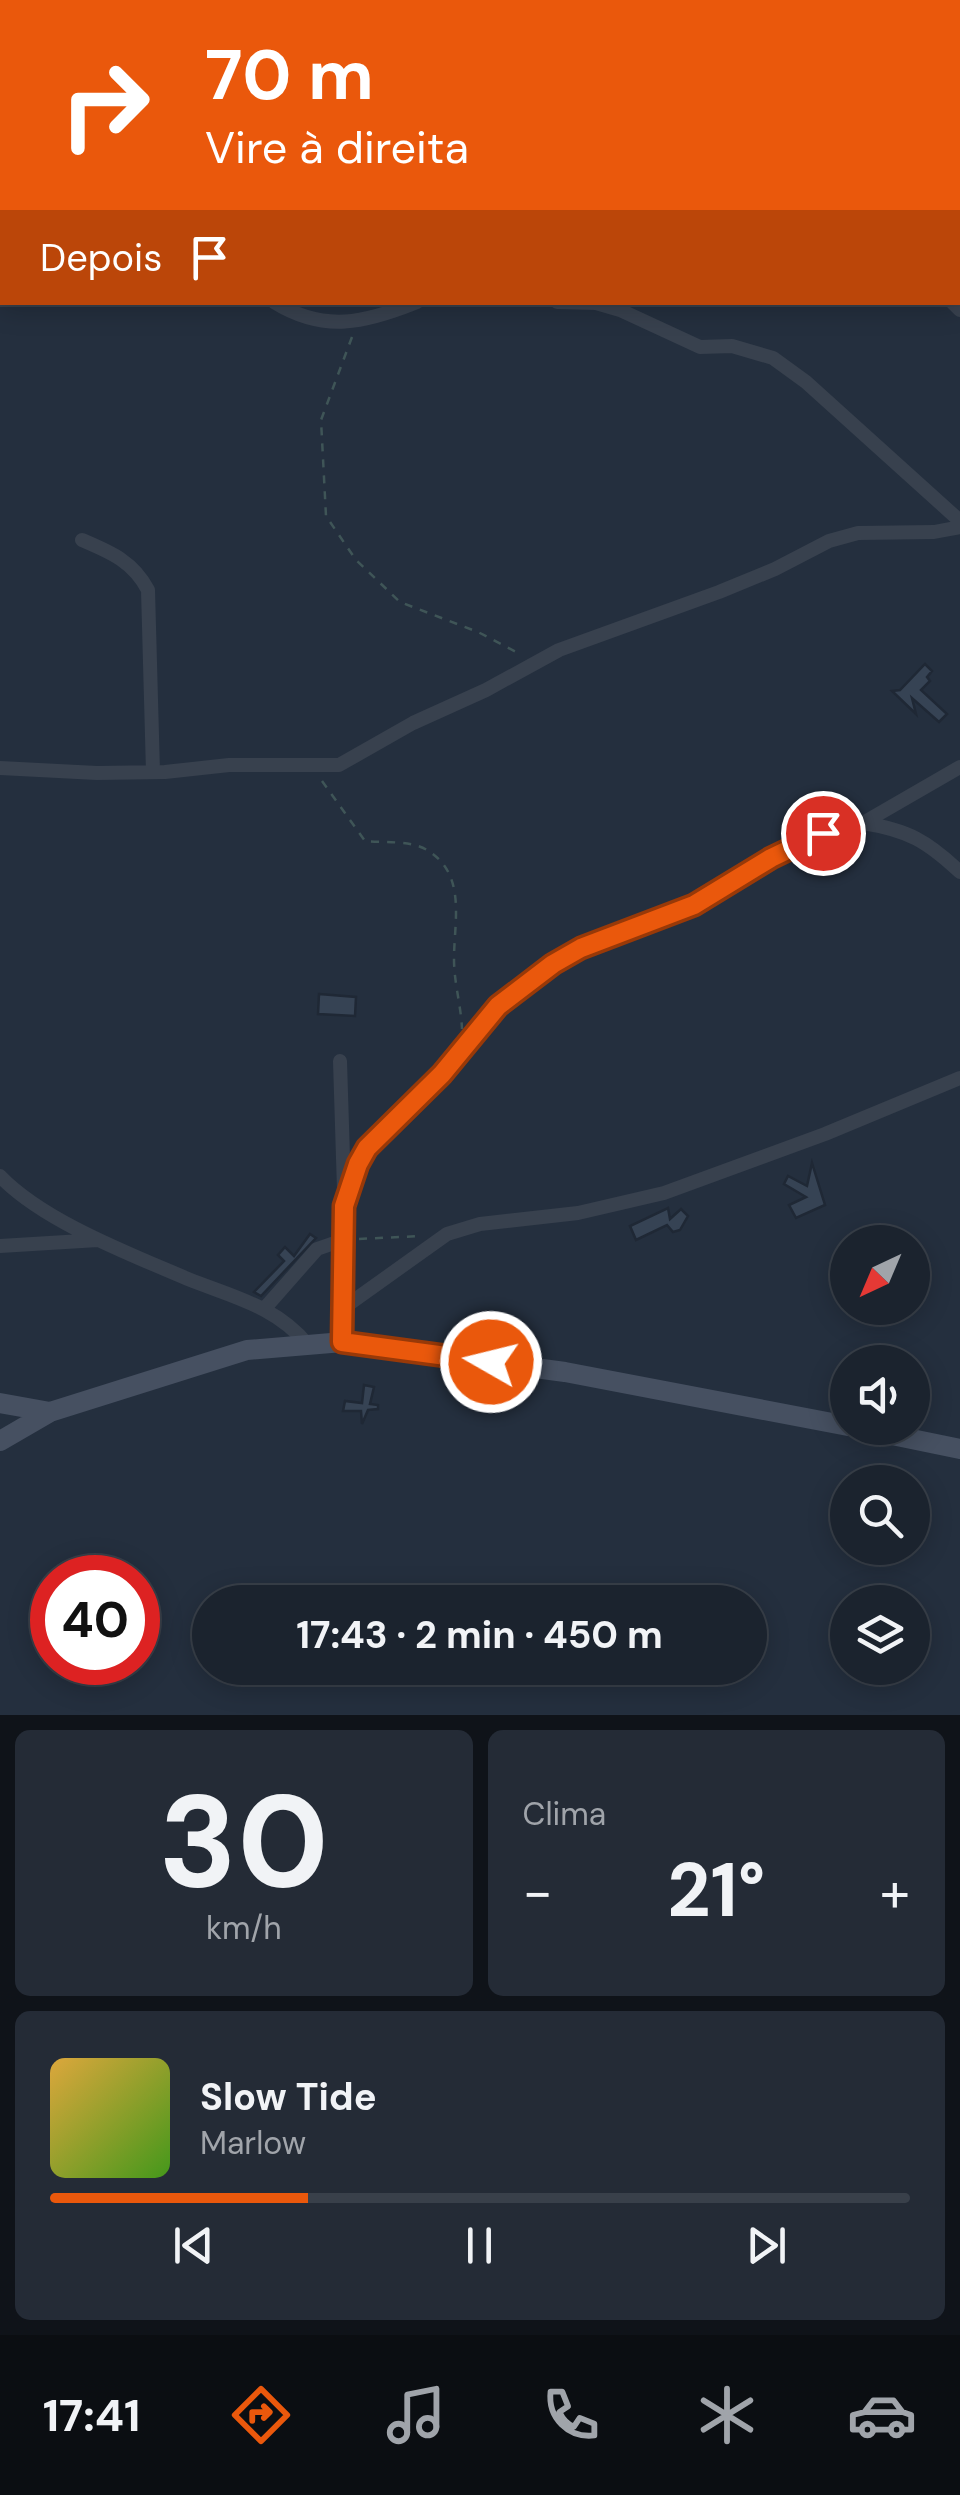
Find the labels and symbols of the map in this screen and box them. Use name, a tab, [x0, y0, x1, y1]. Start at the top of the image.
pin	[781, 791, 866, 876]
north arrow	[830, 1225, 930, 1325]
position arrow	[439, 1310, 543, 1414]
speed limit sign: 40	[30, 1555, 160, 1685]

